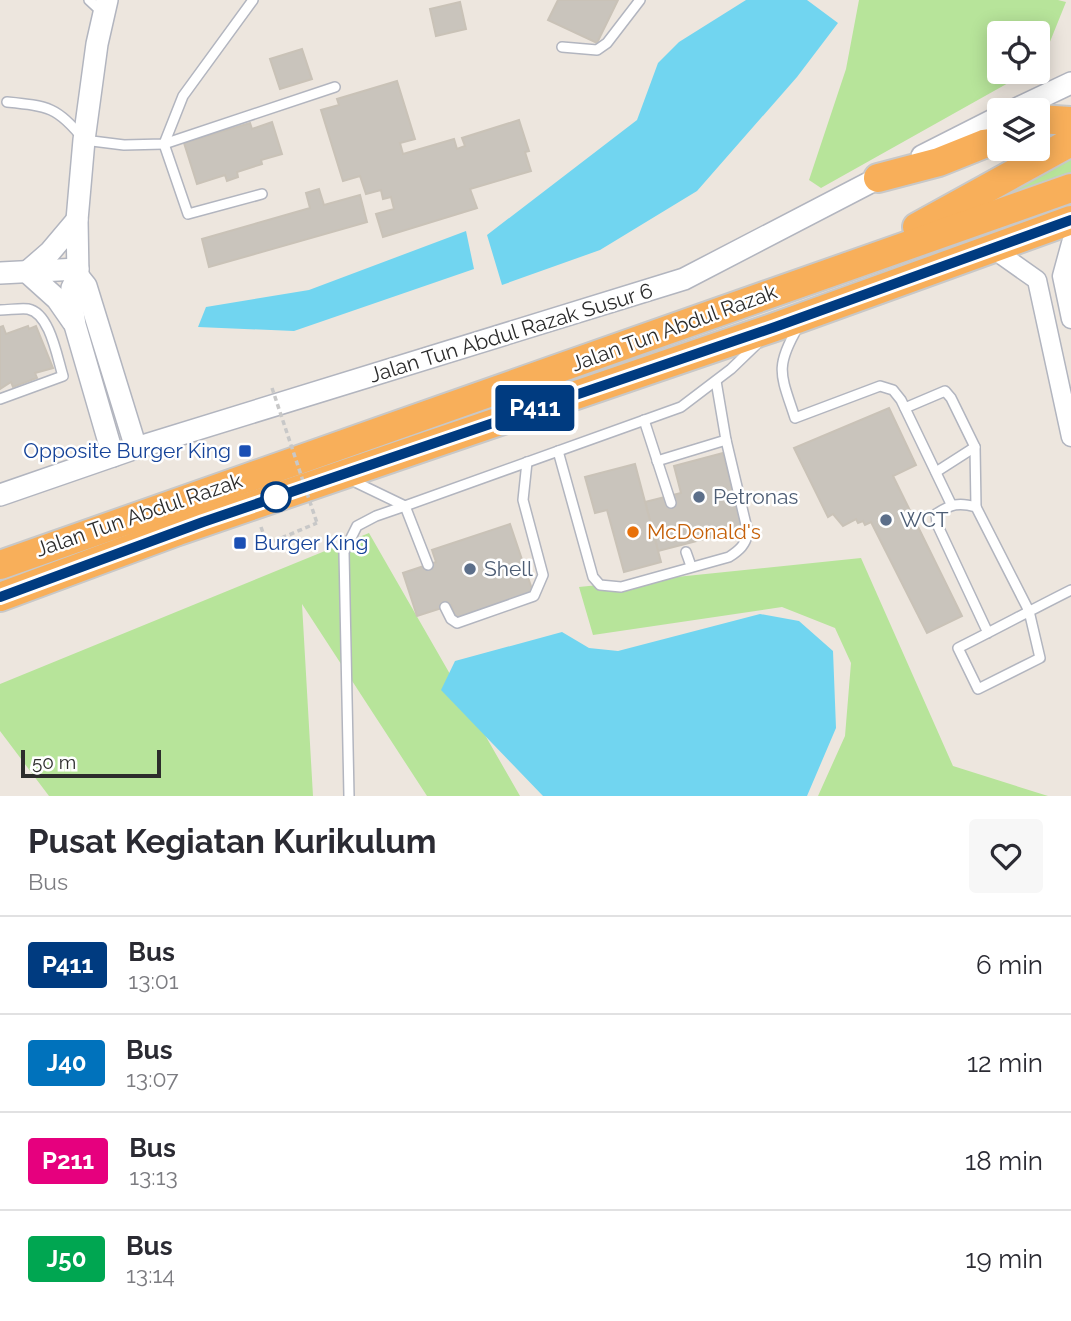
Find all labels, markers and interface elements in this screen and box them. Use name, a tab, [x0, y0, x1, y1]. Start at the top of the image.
map controls	[987, 21, 1050, 161]
button: locate	[987, 21, 1050, 84]
button: layers	[987, 98, 1050, 161]
street label: Jalan Tun Abdul Razak Susur 6	[366, 277, 656, 388]
street label: Jalan Tun Abdul Razak	[568, 279, 780, 376]
line badge: P411	[486, 385, 584, 431]
text: P411	[509, 393, 561, 422]
place label: Opposite Burger King	[23, 438, 231, 463]
marker: Opposite Burger King	[237, 443, 253, 459]
street label: Jalan Tun Abdul Razak	[32, 467, 246, 562]
unlabelled marker	[261, 482, 291, 512]
place label: Petronas	[713, 484, 798, 509]
marker: Petronas	[691, 489, 707, 505]
place label: WCT	[900, 507, 949, 532]
marker: WCT	[878, 512, 894, 528]
place label: McDonald's	[647, 519, 761, 544]
marker: McDonald's	[625, 524, 641, 540]
place label: Burger King	[254, 530, 368, 555]
marker: Burger King	[232, 535, 248, 551]
place label: Shell	[484, 556, 533, 581]
marker: Shell	[462, 561, 478, 577]
scale bar	[21, 747, 161, 779]
text: 50 m	[32, 751, 76, 773]
button: heart	[969, 819, 1043, 893]
text: Pusat Kegiatan Kurikulum	[28, 822, 436, 861]
text: Bus	[28, 868, 68, 895]
text: Bus	[128, 937, 175, 967]
text: P411	[42, 950, 93, 979]
text: 6 min	[976, 950, 1043, 980]
text: 13:01	[128, 967, 179, 994]
text: Bus	[126, 1035, 173, 1065]
text: J40	[46, 1048, 87, 1077]
text: 12 min	[967, 1048, 1043, 1078]
text: 13:07	[126, 1065, 179, 1092]
text: Bus	[129, 1133, 176, 1163]
text: P211	[42, 1146, 94, 1175]
text: 18 min	[965, 1146, 1043, 1176]
text: 13:13	[129, 1163, 178, 1190]
text: Bus	[126, 1231, 173, 1261]
text: J50	[47, 1244, 86, 1273]
text: 19 min	[965, 1244, 1043, 1274]
text: 13:14	[126, 1261, 175, 1288]

